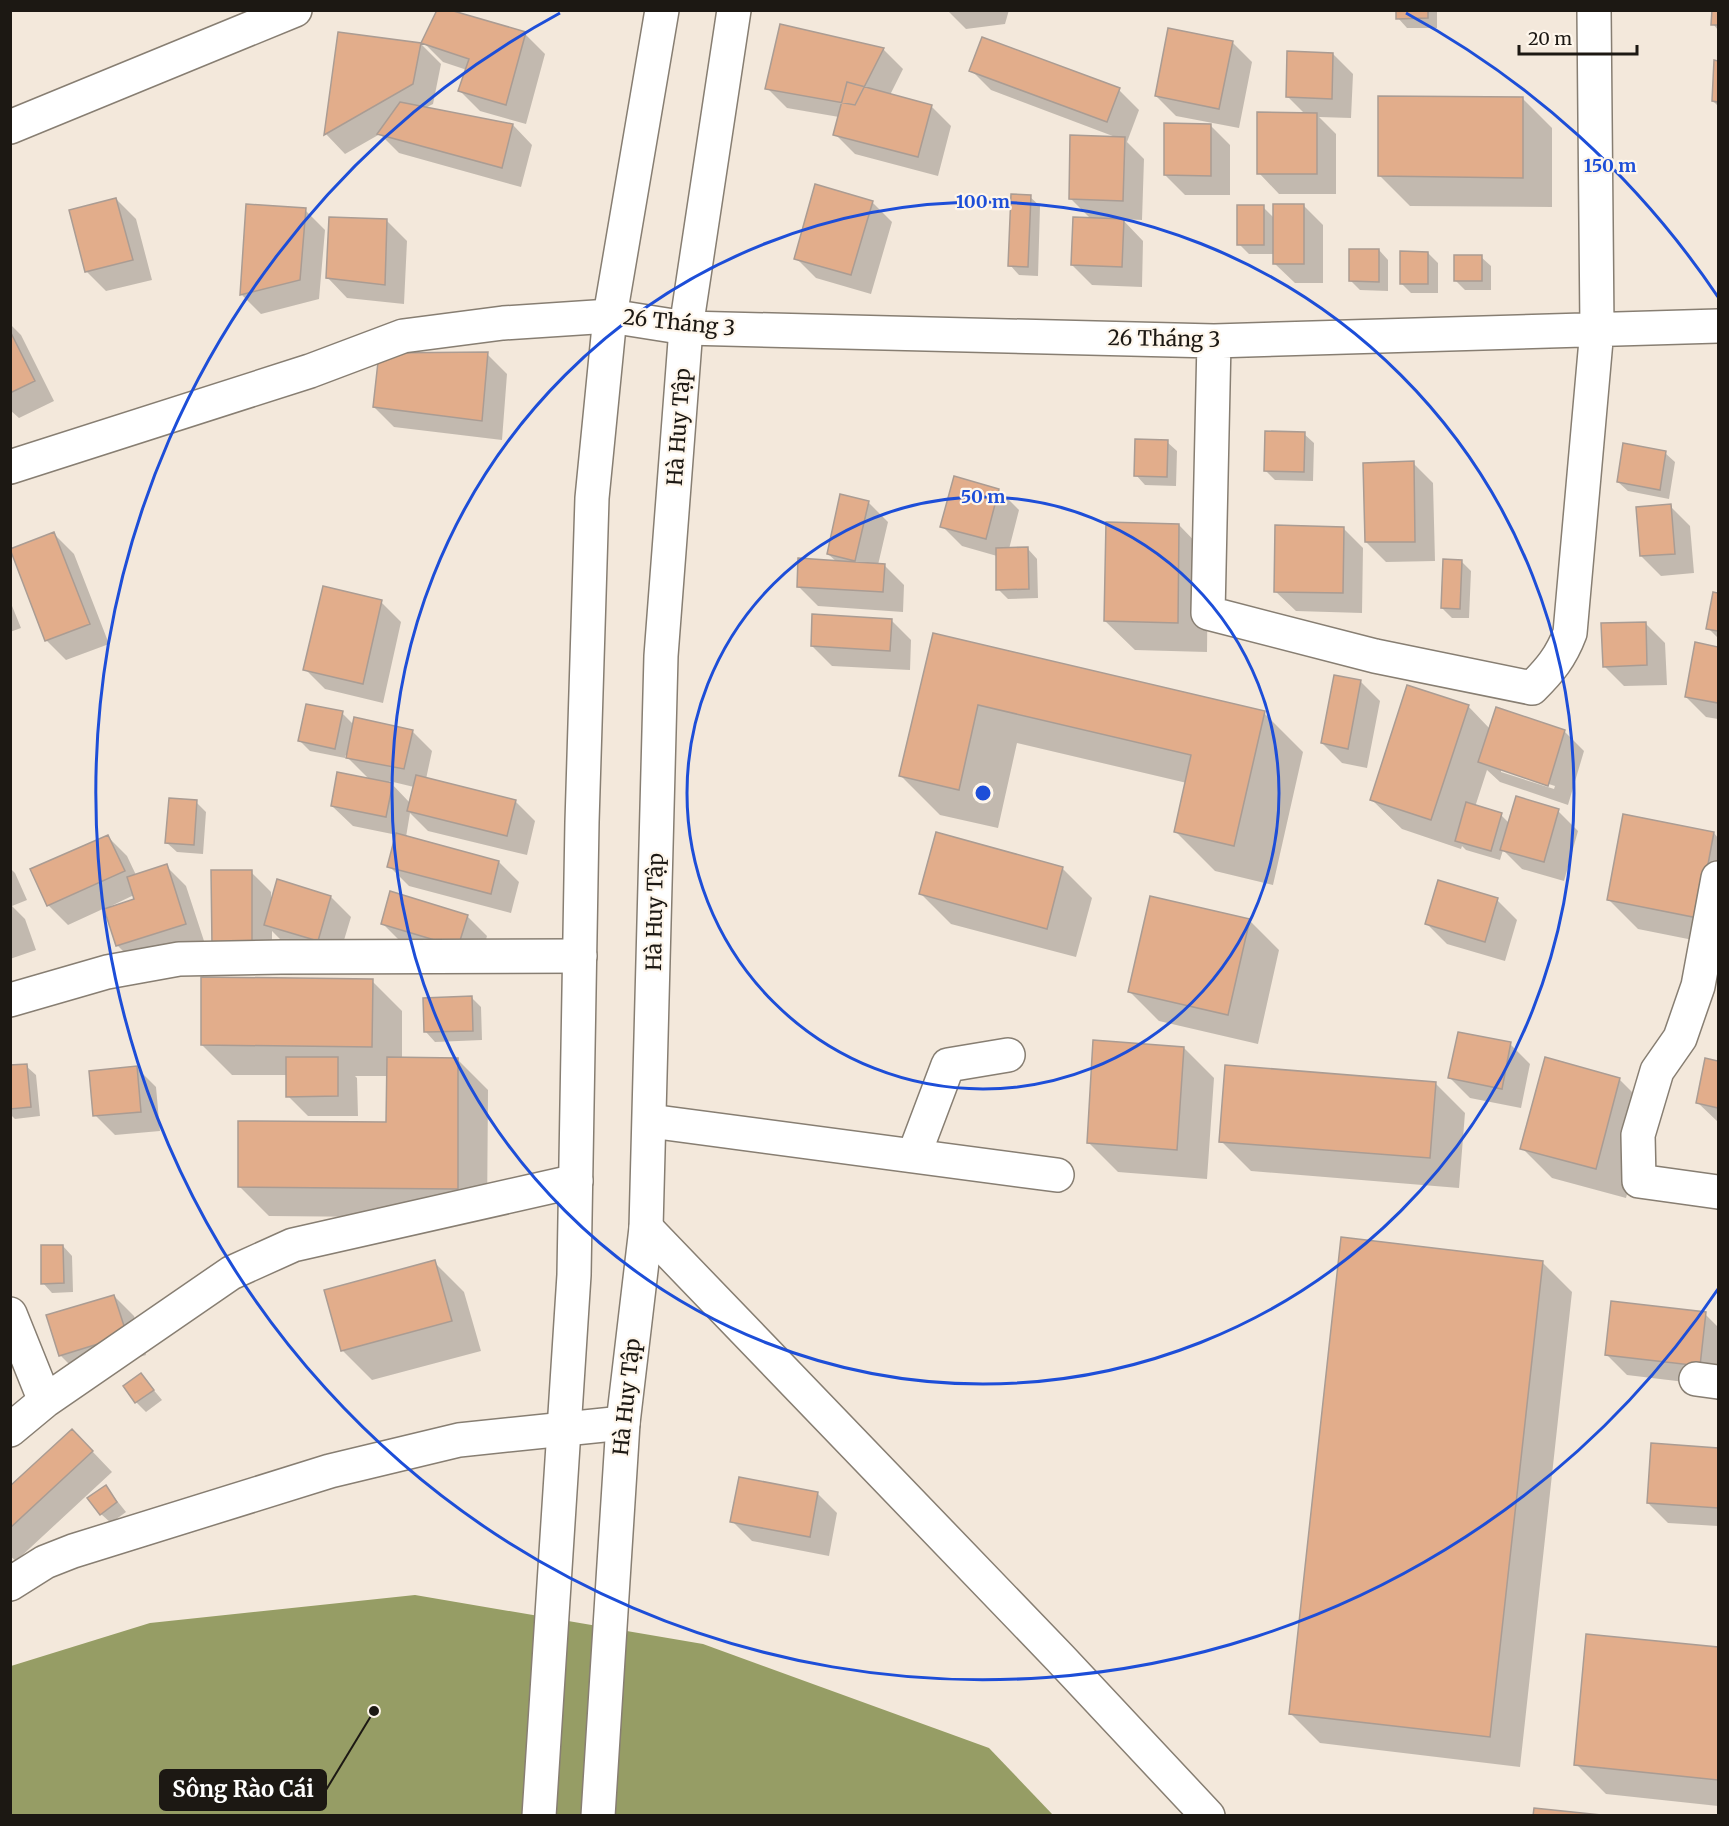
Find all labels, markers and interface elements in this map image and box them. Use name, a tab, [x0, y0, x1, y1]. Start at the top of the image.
scale bar	[1519, 18, 1638, 56]
text: 20 m	[1528, 27, 1572, 50]
text: 150 m	[1584, 154, 1636, 177]
text: 100 m	[956, 190, 1010, 213]
street label: 26 Tháng 3	[622, 303, 737, 342]
street label: 26 Tháng 3	[1107, 324, 1221, 353]
street label: Hà Huy Tập	[661, 367, 696, 487]
text: 50 m	[961, 485, 1005, 508]
centre of rings	[973, 783, 993, 803]
street label: Hà Huy Tập	[640, 853, 669, 971]
street label: Hà Huy Tập	[607, 1337, 646, 1457]
callout: Sông Rào Cái	[160, 1770, 326, 1810]
text: Sông Rào Cái	[172, 1775, 314, 1803]

